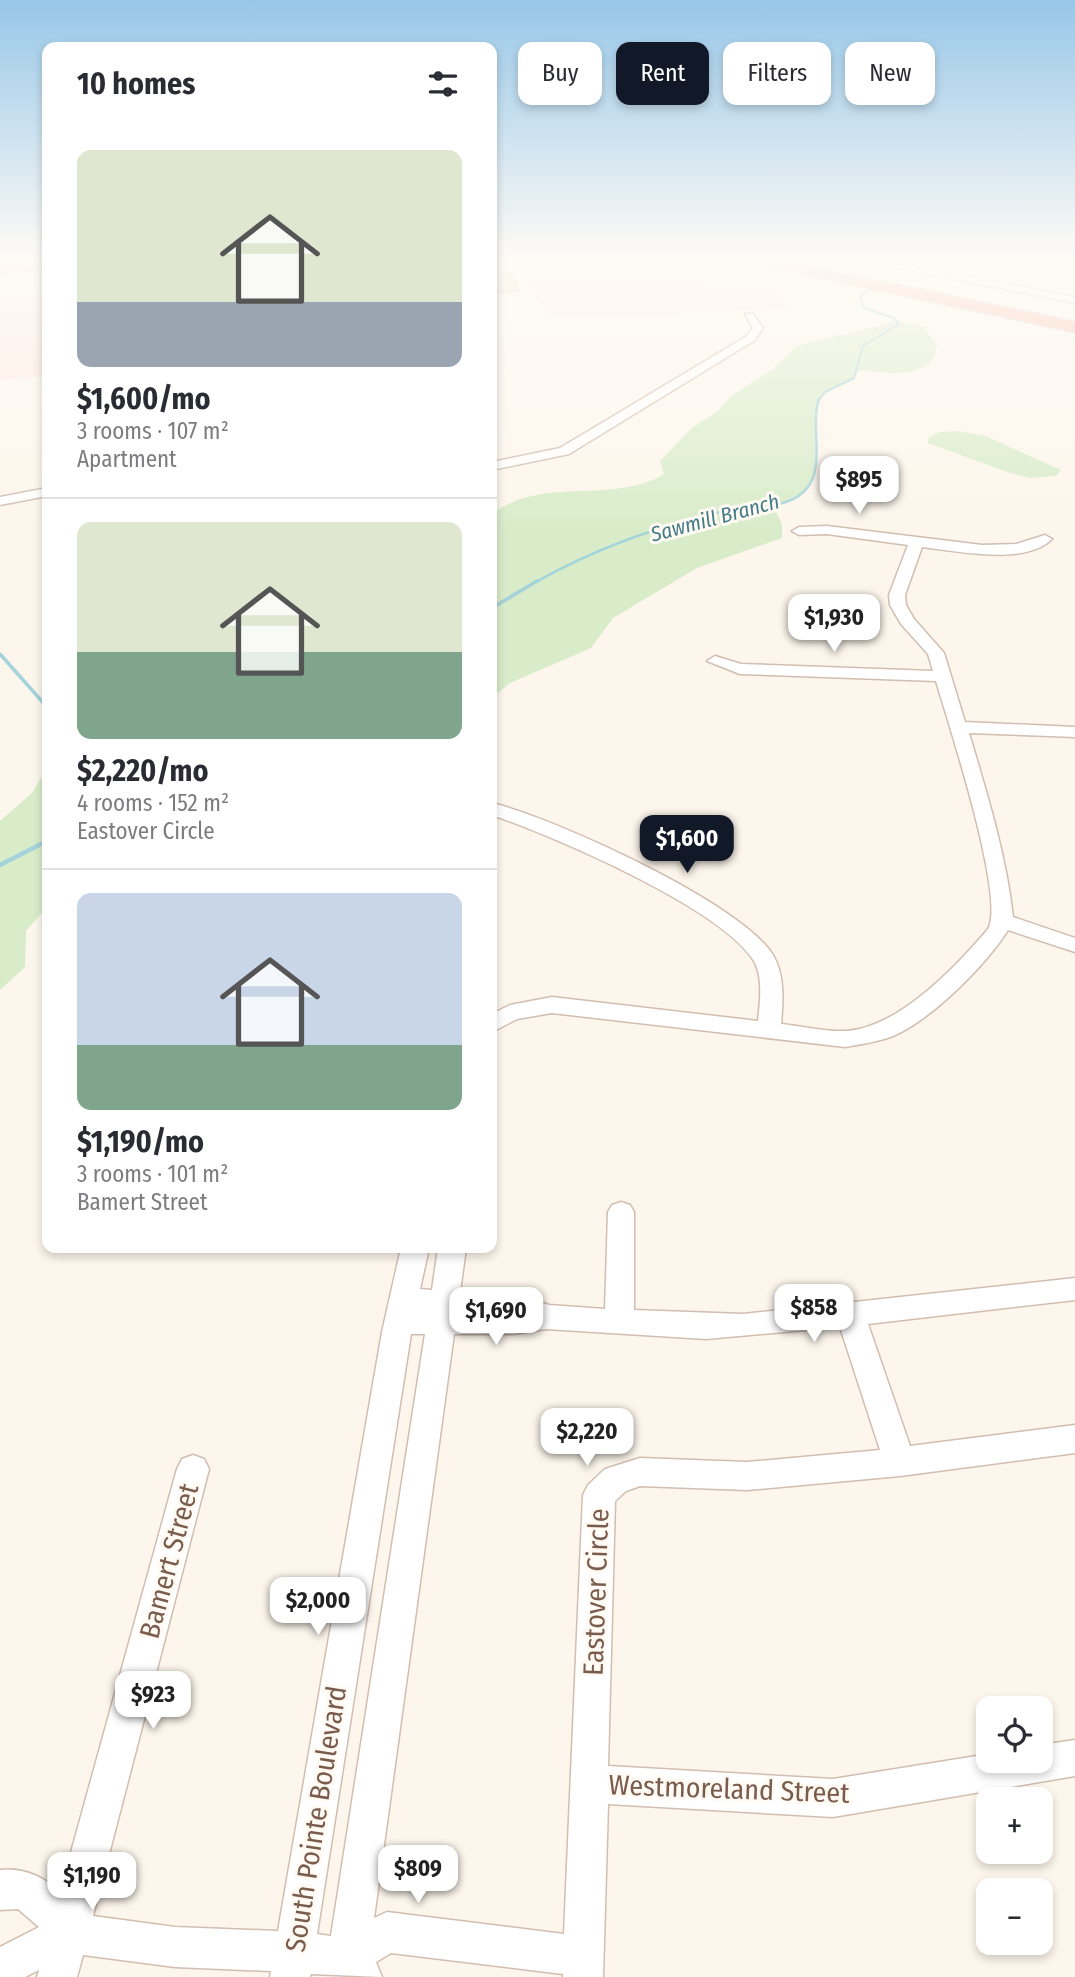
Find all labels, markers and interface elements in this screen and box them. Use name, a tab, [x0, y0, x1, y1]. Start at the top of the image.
chip: Buy	[518, 42, 602, 105]
chip: Rent	[616, 42, 709, 105]
chip: Filters	[723, 42, 831, 105]
chip: New	[845, 42, 935, 105]
icon: filters	[424, 65, 462, 103]
text: 10 homes	[77, 66, 195, 102]
icon: home	[207, 196, 333, 322]
text: $1,600/mo	[77, 381, 211, 417]
text: 3 rooms · 107 m²	[77, 417, 229, 445]
text: Apartment	[77, 445, 177, 473]
pin: $895	[818, 456, 900, 516]
text: $895	[836, 465, 882, 493]
water label: Sawmill Branch	[647, 488, 782, 548]
icon: home	[207, 568, 333, 694]
pin: $1,930	[777, 594, 891, 654]
text: $1,930	[804, 603, 864, 631]
text: $2,220/mo	[77, 753, 209, 789]
text: 4 rooms · 152 m²	[77, 789, 229, 817]
pin: $1,600	[630, 816, 744, 875]
text: Eastover Circle	[77, 817, 215, 845]
text: $1,600	[656, 824, 718, 852]
icon: home	[207, 939, 333, 1065]
text: $1,190/mo	[77, 1124, 204, 1160]
text: 3 rooms · 101 m²	[77, 1160, 228, 1188]
text: Bamert Street	[77, 1188, 207, 1216]
pin: $858	[773, 1284, 855, 1344]
pin: $1,690	[439, 1288, 553, 1347]
text: $858	[790, 1293, 838, 1321]
text: $1,690	[465, 1296, 527, 1324]
pin: $2,220	[530, 1408, 644, 1468]
text: $2,220	[557, 1417, 617, 1445]
street label: Bamert Street	[133, 1479, 206, 1642]
street label: Eastover Circle	[577, 1508, 615, 1676]
pin: $2,000	[261, 1578, 375, 1637]
text: $2,000	[286, 1586, 350, 1614]
pin: $923	[112, 1672, 194, 1731]
text: $923	[131, 1680, 175, 1708]
street label: South Pointe Boulevard	[279, 1684, 353, 1954]
map controls	[976, 1696, 1053, 1955]
button: locate	[976, 1696, 1053, 1773]
street label: Westmoreland Street	[608, 1768, 851, 1810]
button: +	[976, 1787, 1053, 1864]
pin: $809	[377, 1846, 459, 1905]
pin: $1,190	[35, 1853, 149, 1912]
text: $809	[394, 1854, 442, 1882]
text: $1,190	[63, 1861, 121, 1889]
button: −	[976, 1878, 1053, 1955]

